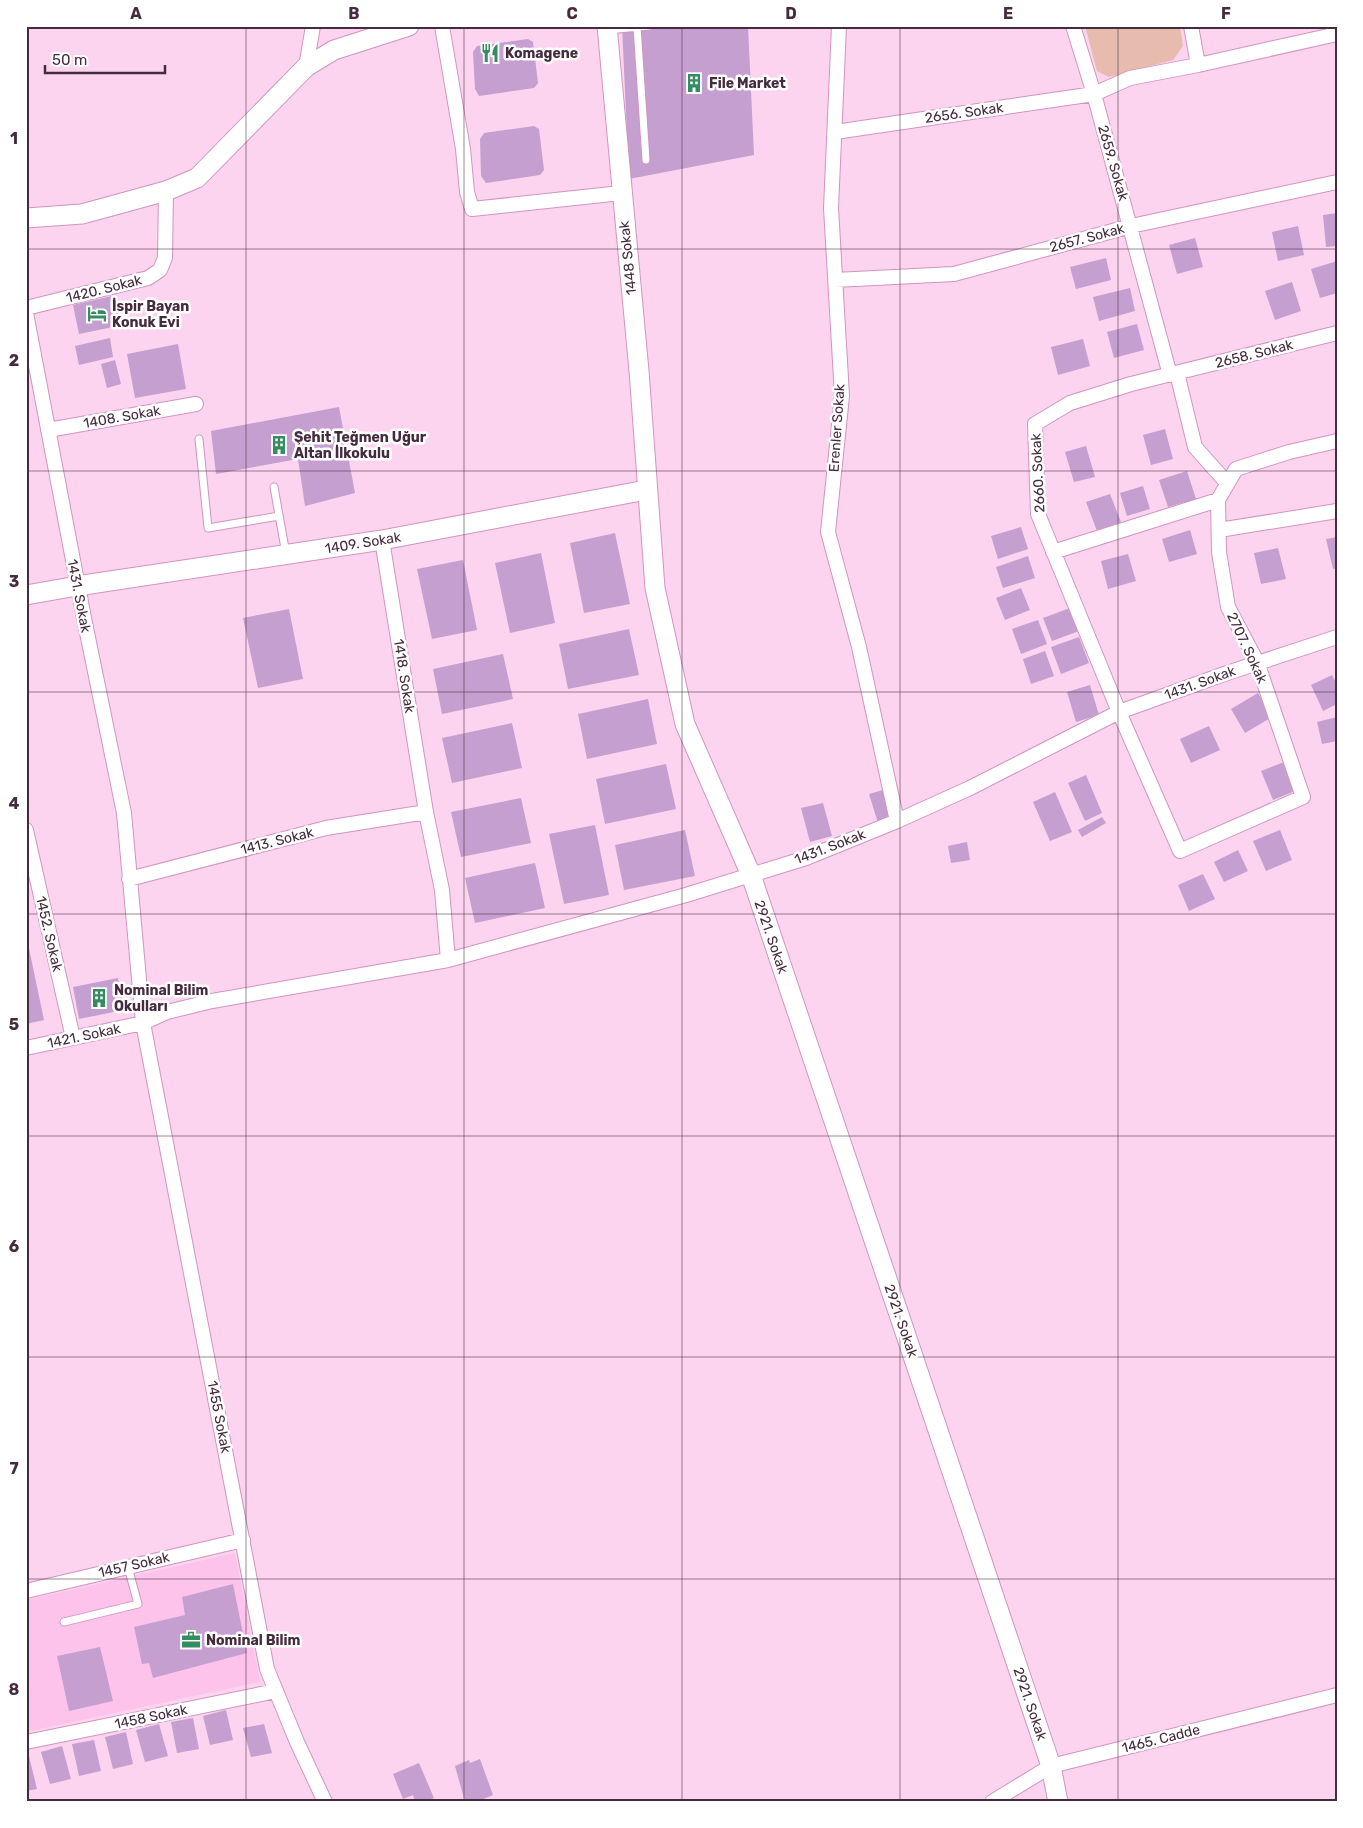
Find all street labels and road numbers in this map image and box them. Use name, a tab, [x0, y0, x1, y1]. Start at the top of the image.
street label: 2656. Sokak	[924, 99, 1005, 127]
street label: 2659. Sokak	[1094, 123, 1132, 204]
street label: 1448 Sokak	[616, 219, 640, 296]
street label: 2657. Sokak	[1048, 220, 1127, 256]
street label: 1420. Sokak	[64, 271, 144, 307]
street label: 2658. Sokak	[1213, 336, 1295, 372]
street label: Erenler Sokak	[825, 383, 849, 473]
street label: 1408. Sokak	[82, 402, 163, 432]
street label: 2660. Sokak	[1027, 432, 1049, 513]
street label: 1409. Sokak	[324, 528, 403, 557]
street label: 1431. Sokak	[64, 558, 95, 635]
street label: 2707. Sokak	[1223, 610, 1271, 687]
street label: 1418. Sokak	[390, 638, 418, 715]
street label: 1431. Sokak	[1162, 662, 1239, 704]
street label: 1413. Sokak	[239, 824, 316, 858]
street label: 1431. Sokak	[792, 825, 869, 868]
street label: 1452. Sokak	[32, 895, 66, 974]
street label: 2921. Sokak	[751, 898, 792, 977]
street label: 1421. Sokak	[46, 1020, 123, 1052]
street label: 2921. Sokak	[881, 1282, 922, 1361]
street label: 1455 Sokak	[204, 1379, 235, 1455]
street label: 1457 Sokak	[97, 1548, 172, 1581]
street label: 2921. Sokak	[1010, 1665, 1051, 1744]
street label: 1458 Sokak	[113, 1701, 190, 1733]
street label: 1465. Cadde	[1120, 1721, 1202, 1757]

